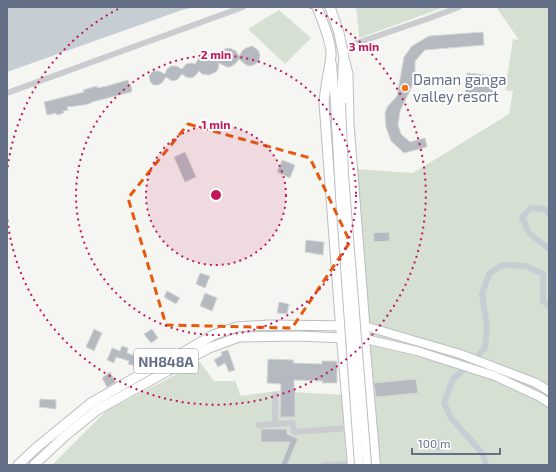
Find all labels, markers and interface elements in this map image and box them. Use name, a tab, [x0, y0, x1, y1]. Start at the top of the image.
text: 3 min	[349, 39, 379, 53]
text: 2 min	[201, 47, 231, 61]
place label: Daman ganga valley resort	[413, 70, 506, 105]
marker: Daman ganga valley resort	[400, 83, 410, 93]
text: 1 min	[202, 117, 230, 131]
centre of rings	[209, 188, 223, 202]
road number: NH848A	[134, 349, 198, 373]
scale bar	[412, 430, 500, 456]
text: 100 m	[418, 436, 450, 450]

